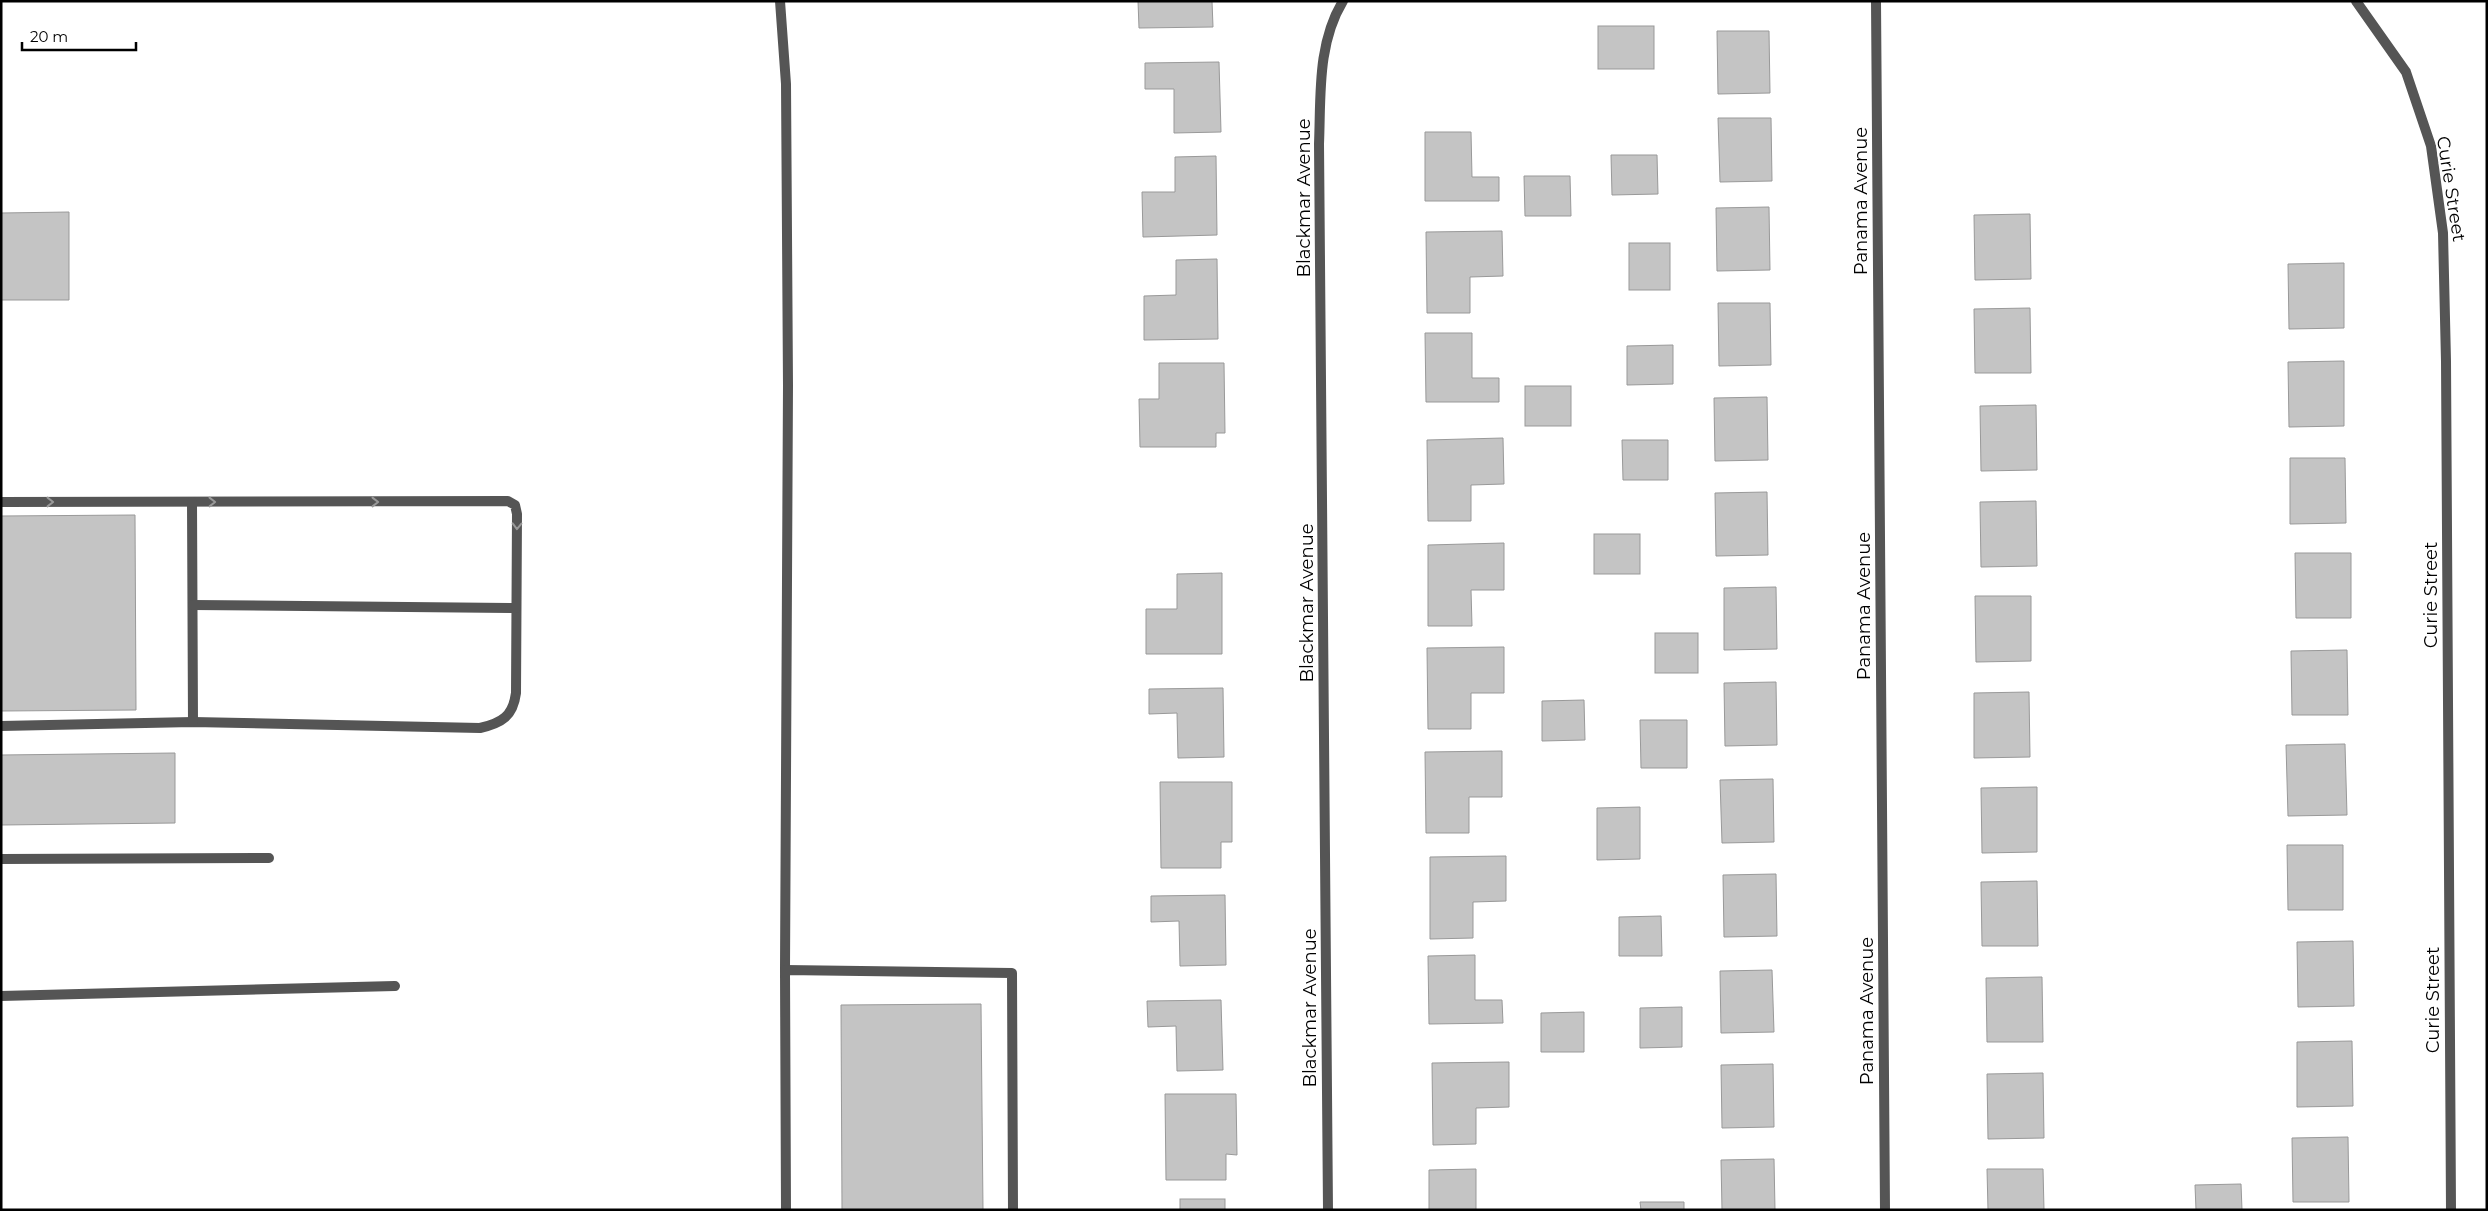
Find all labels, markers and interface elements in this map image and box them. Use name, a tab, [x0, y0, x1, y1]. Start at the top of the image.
scale bar	[22, 20, 136, 52]
text: 20 m	[30, 27, 68, 46]
street label: Blackmar Avenue	[1293, 118, 1315, 278]
street label: Panama Avenue	[1850, 127, 1872, 275]
street label: Curie Street	[2432, 135, 2470, 243]
one-way arrow	[46, 497, 54, 507]
one-way arrow	[209, 497, 217, 507]
one-way arrow	[372, 497, 379, 507]
one-way arrow	[512, 522, 522, 530]
street label: Blackmar Avenue	[1296, 523, 1318, 683]
street label: Panama Avenue	[1853, 532, 1875, 680]
street label: Curie Street	[2420, 542, 2442, 648]
street label: Blackmar Avenue	[1299, 928, 1321, 1088]
street label: Panama Avenue	[1856, 937, 1878, 1085]
street label: Curie Street	[2422, 947, 2444, 1053]

